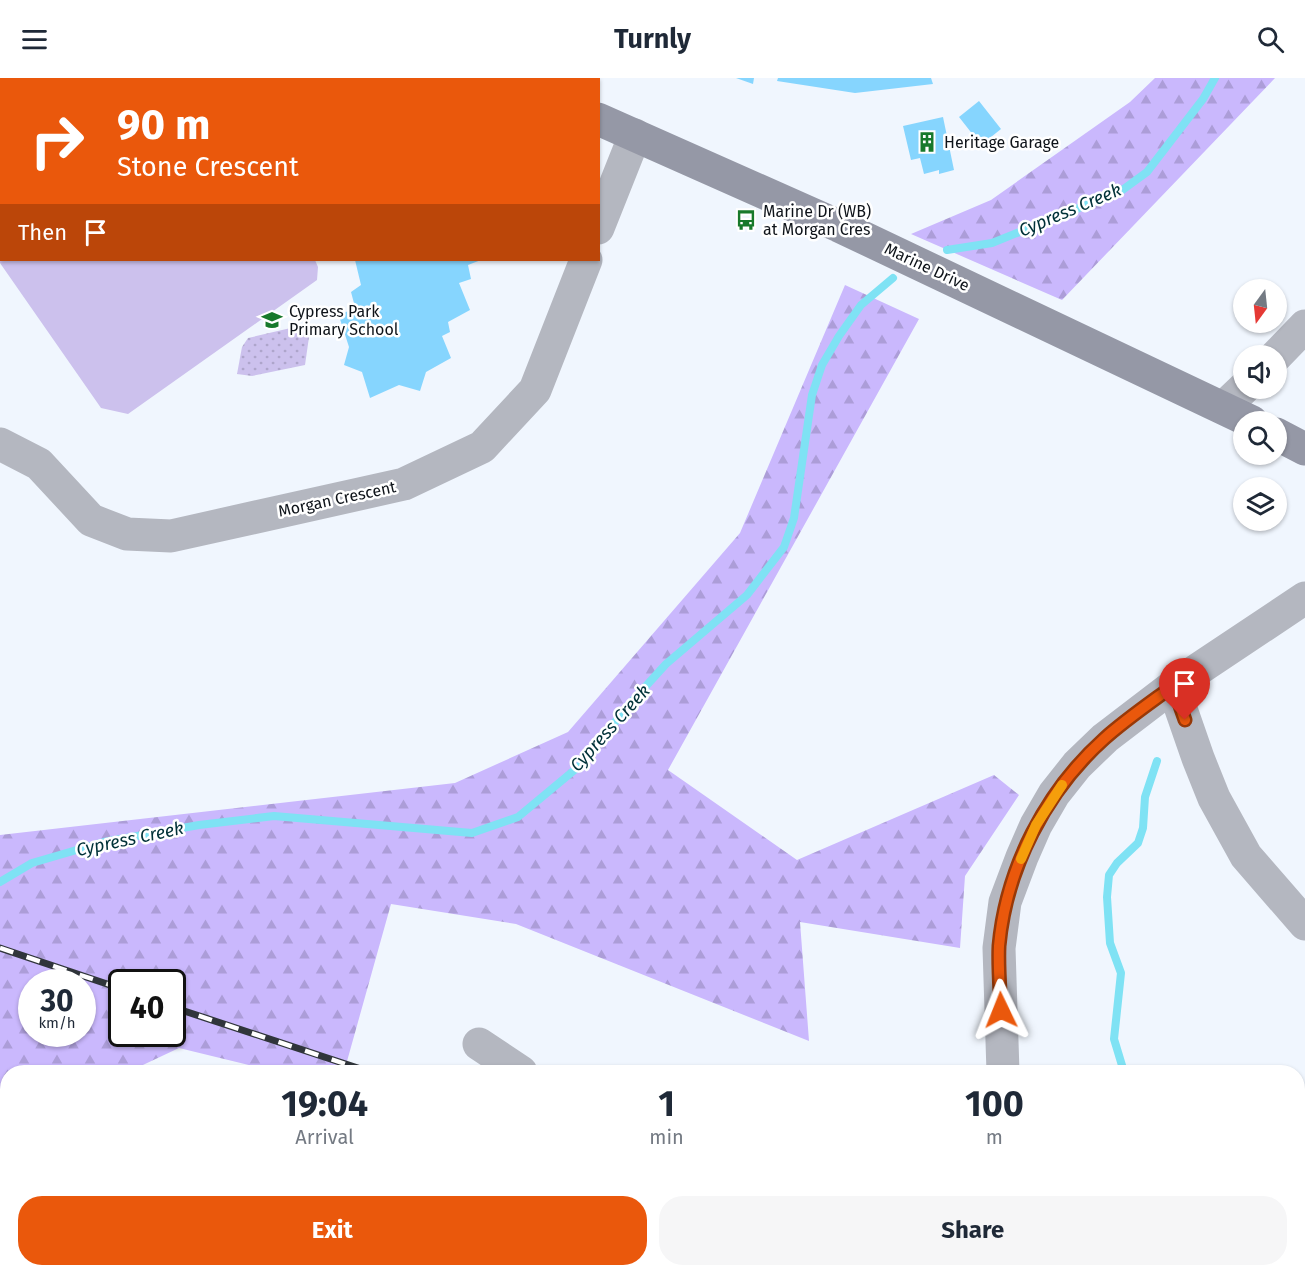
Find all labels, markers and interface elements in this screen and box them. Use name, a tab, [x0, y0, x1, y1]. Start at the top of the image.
icon: menu	[18, 23, 51, 56]
text: Turnly	[614, 23, 691, 55]
icon: search	[1254, 23, 1287, 56]
text: 90 m	[117, 100, 211, 150]
icon: right	[18, 102, 96, 180]
building icon: Heritage Garage	[915, 130, 939, 154]
place label: Heritage Garage	[944, 133, 1059, 152]
text: Stone Crescent	[117, 151, 299, 183]
water label: Cypress Creek	[1015, 178, 1125, 241]
place label: Marine Dr (WB) at Morgan Cres	[763, 202, 871, 239]
bus stop icon: Marine Dr (WB) at Morgan Cres	[734, 208, 758, 232]
icon: arrive	[79, 216, 112, 249]
text: Then	[18, 219, 67, 246]
street label: Marine Drive	[881, 239, 973, 295]
north arrow	[1233, 279, 1287, 333]
map controls	[1233, 279, 1287, 531]
place label: Cypress Park Primary School	[289, 302, 399, 339]
school or university icon: Cypress Park Primary School	[260, 308, 284, 332]
button: sound	[1233, 345, 1287, 399]
button: search	[1233, 411, 1287, 465]
street label: Morgan Crescent	[276, 477, 398, 521]
button: layers	[1233, 477, 1287, 531]
pin	[1159, 658, 1210, 720]
icon: arrive	[1168, 667, 1201, 700]
water label: Cypress Creek	[565, 680, 655, 776]
water label: Cypress Creek	[74, 817, 186, 861]
speed limit sign: 40	[108, 969, 186, 1047]
position arrow	[969, 978, 1033, 1042]
text: 30	[40, 983, 74, 1019]
text: km/h	[38, 1014, 76, 1032]
text: 19:04	[281, 1082, 368, 1126]
text: 1	[658, 1082, 675, 1126]
text: 100	[965, 1082, 1024, 1126]
text: Arrival	[295, 1125, 354, 1149]
text: min	[649, 1125, 684, 1149]
text: m	[986, 1125, 1003, 1149]
button: Exit	[18, 1196, 647, 1265]
button: Share	[659, 1196, 1287, 1265]

